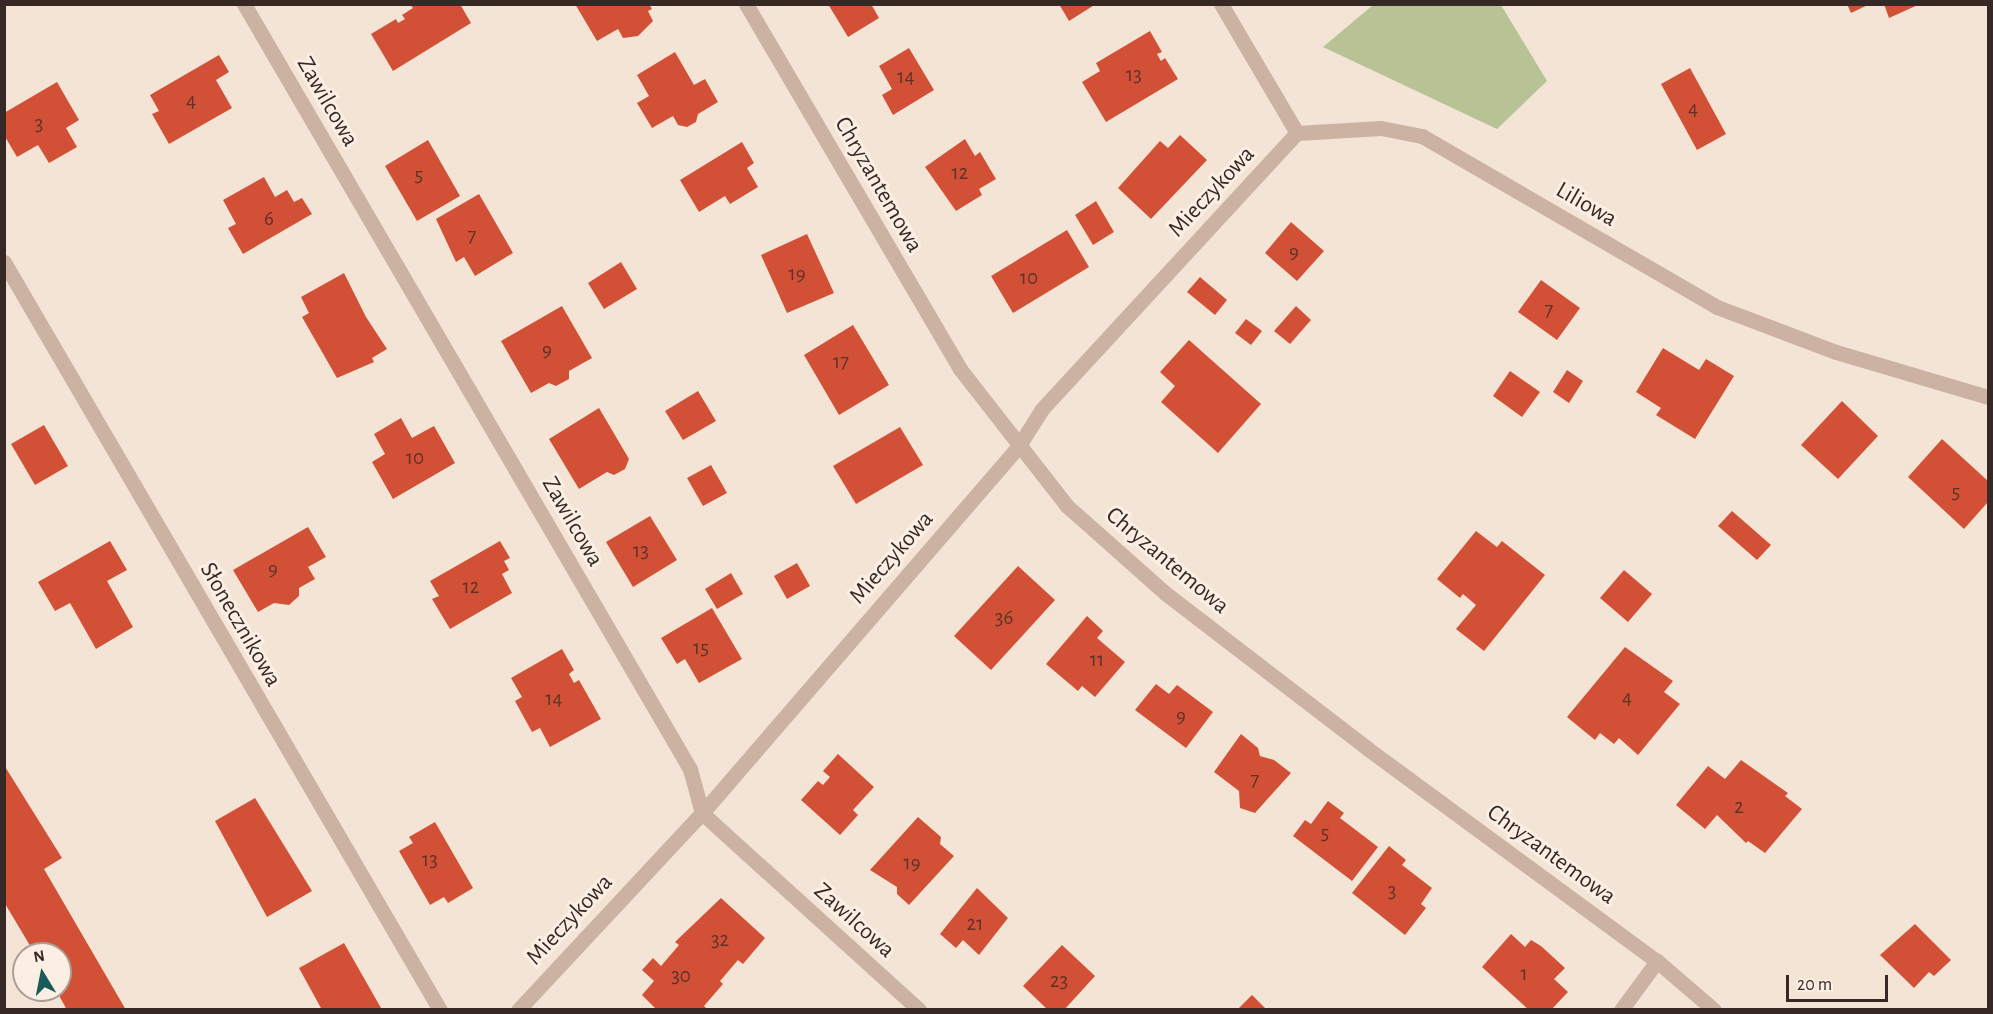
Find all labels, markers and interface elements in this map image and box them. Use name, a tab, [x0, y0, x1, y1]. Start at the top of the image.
street label: Zawilcowa	[290, 52, 364, 152]
house number: 13	[1126, 62, 1142, 88]
house number: 14	[897, 64, 915, 90]
house number: 4	[186, 88, 196, 114]
house number: 4	[1688, 96, 1698, 122]
house number: 3	[35, 111, 43, 137]
street label: Chryzantemowa	[828, 112, 928, 258]
street label: Mieczykowa	[1163, 140, 1261, 244]
house number: 12	[952, 160, 968, 186]
house number: 5	[415, 162, 423, 188]
street label: Liliowa	[1550, 176, 1622, 234]
house number: 6	[264, 206, 274, 232]
house number: 7	[468, 223, 476, 249]
house number: 9	[1289, 239, 1299, 265]
house number: 19	[788, 261, 806, 287]
house number: 10	[1020, 265, 1038, 291]
house number: 7	[1545, 297, 1553, 323]
house number: 9	[542, 337, 552, 363]
house number: 17	[833, 349, 849, 375]
house number: 10	[406, 445, 424, 471]
street label: Zawilcowa	[535, 472, 609, 572]
house number: 5	[1952, 479, 1960, 505]
street label: Chryzantemowa	[1100, 501, 1234, 621]
street label: Mieczykowa	[844, 506, 940, 610]
house number: 13	[633, 538, 649, 564]
house number: 9	[268, 556, 278, 582]
street label: Słonecznikowa	[193, 558, 287, 692]
house number: 12	[463, 574, 479, 600]
house number: 36	[995, 605, 1013, 631]
house number: 15	[693, 635, 709, 661]
house number: 11	[1090, 647, 1104, 673]
house number: 4	[1622, 685, 1632, 711]
house number: 14	[545, 686, 563, 712]
house number: 9	[1176, 703, 1186, 729]
house number: 7	[1251, 767, 1259, 793]
house number: 2	[1734, 794, 1744, 820]
street label: Chryzantemowa	[1481, 799, 1621, 911]
house number: 5	[1321, 820, 1329, 846]
house number: 13	[422, 847, 438, 873]
house number: 19	[903, 850, 921, 876]
street label: Mieczykowa	[521, 868, 619, 972]
street label: Zawilcowa	[808, 877, 900, 965]
house number: 3	[1388, 878, 1396, 904]
house number: 21	[967, 911, 983, 937]
house number: 32	[711, 927, 729, 953]
north arrow	[12, 942, 72, 1002]
text: N	[32, 947, 46, 965]
house number: 1	[1520, 961, 1528, 987]
house number: 30	[671, 963, 691, 989]
scale bar	[1789, 963, 1891, 1001]
house number: 23	[1050, 968, 1068, 994]
text: 20 m	[1797, 976, 1832, 994]

